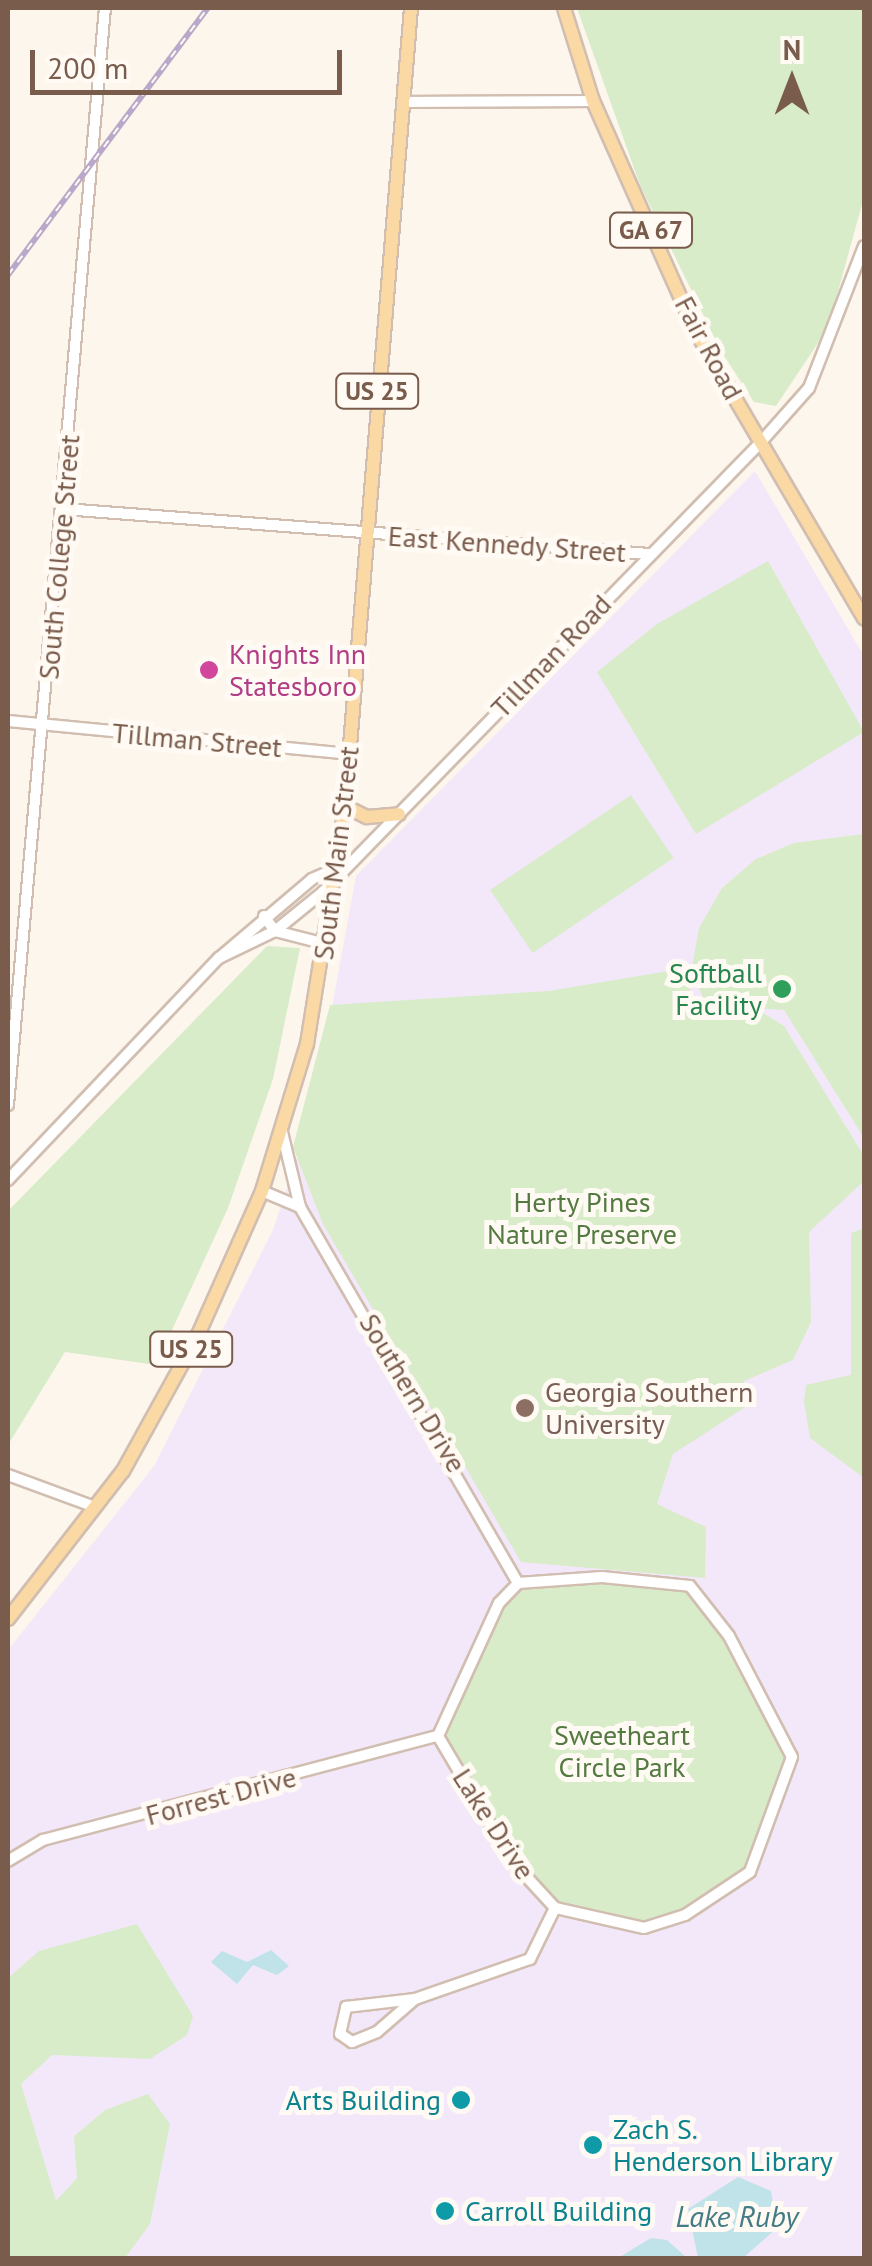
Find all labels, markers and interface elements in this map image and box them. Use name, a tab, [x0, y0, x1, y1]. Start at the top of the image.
scale bar	[35, 30, 348, 92]
north arrow	[742, 30, 842, 130]
text: N	[783, 31, 801, 68]
text: 200 m	[47, 48, 128, 87]
road number: GA 67	[606, 210, 696, 250]
street label: Fair Road	[668, 291, 750, 405]
road number: US 25	[334, 371, 420, 411]
street label: South College Street	[32, 433, 86, 681]
street label: East Kennedy Street	[386, 519, 628, 569]
street label: Tillman Road	[484, 587, 618, 725]
place label: Knights Inn Statesboro	[229, 637, 366, 703]
marker: Knights Inn Statesboro	[198, 659, 220, 681]
street label: Tillman Street	[111, 716, 283, 764]
street label: South Main Street	[306, 744, 366, 962]
place label: Softball Facility	[669, 956, 762, 1022]
marker: Softball Facility	[771, 978, 793, 1000]
park label: Herty Pines Nature Preserve	[487, 1185, 677, 1251]
street label: Southern Drive	[352, 1308, 474, 1478]
road number: US 25	[148, 1329, 234, 1369]
place label: Georgia Southern University	[545, 1375, 753, 1441]
marker: Georgia Southern University	[514, 1397, 536, 1419]
park label: Sweetheart Circle Park	[554, 1718, 690, 1784]
street label: Forrest Drive	[142, 1760, 300, 1832]
street label: Lake Drive	[446, 1762, 542, 1886]
place label: Arts Building	[285, 2083, 441, 2117]
marker: Arts Building	[450, 2089, 472, 2111]
place label: Zach S. Henderson Library	[613, 2112, 833, 2178]
marker: Zach S. Henderson Library	[582, 2134, 604, 2156]
place label: Carroll Building	[465, 2194, 652, 2228]
water label: Lake Ruby	[676, 2198, 798, 2234]
marker: Carroll Building	[434, 2200, 456, 2222]

